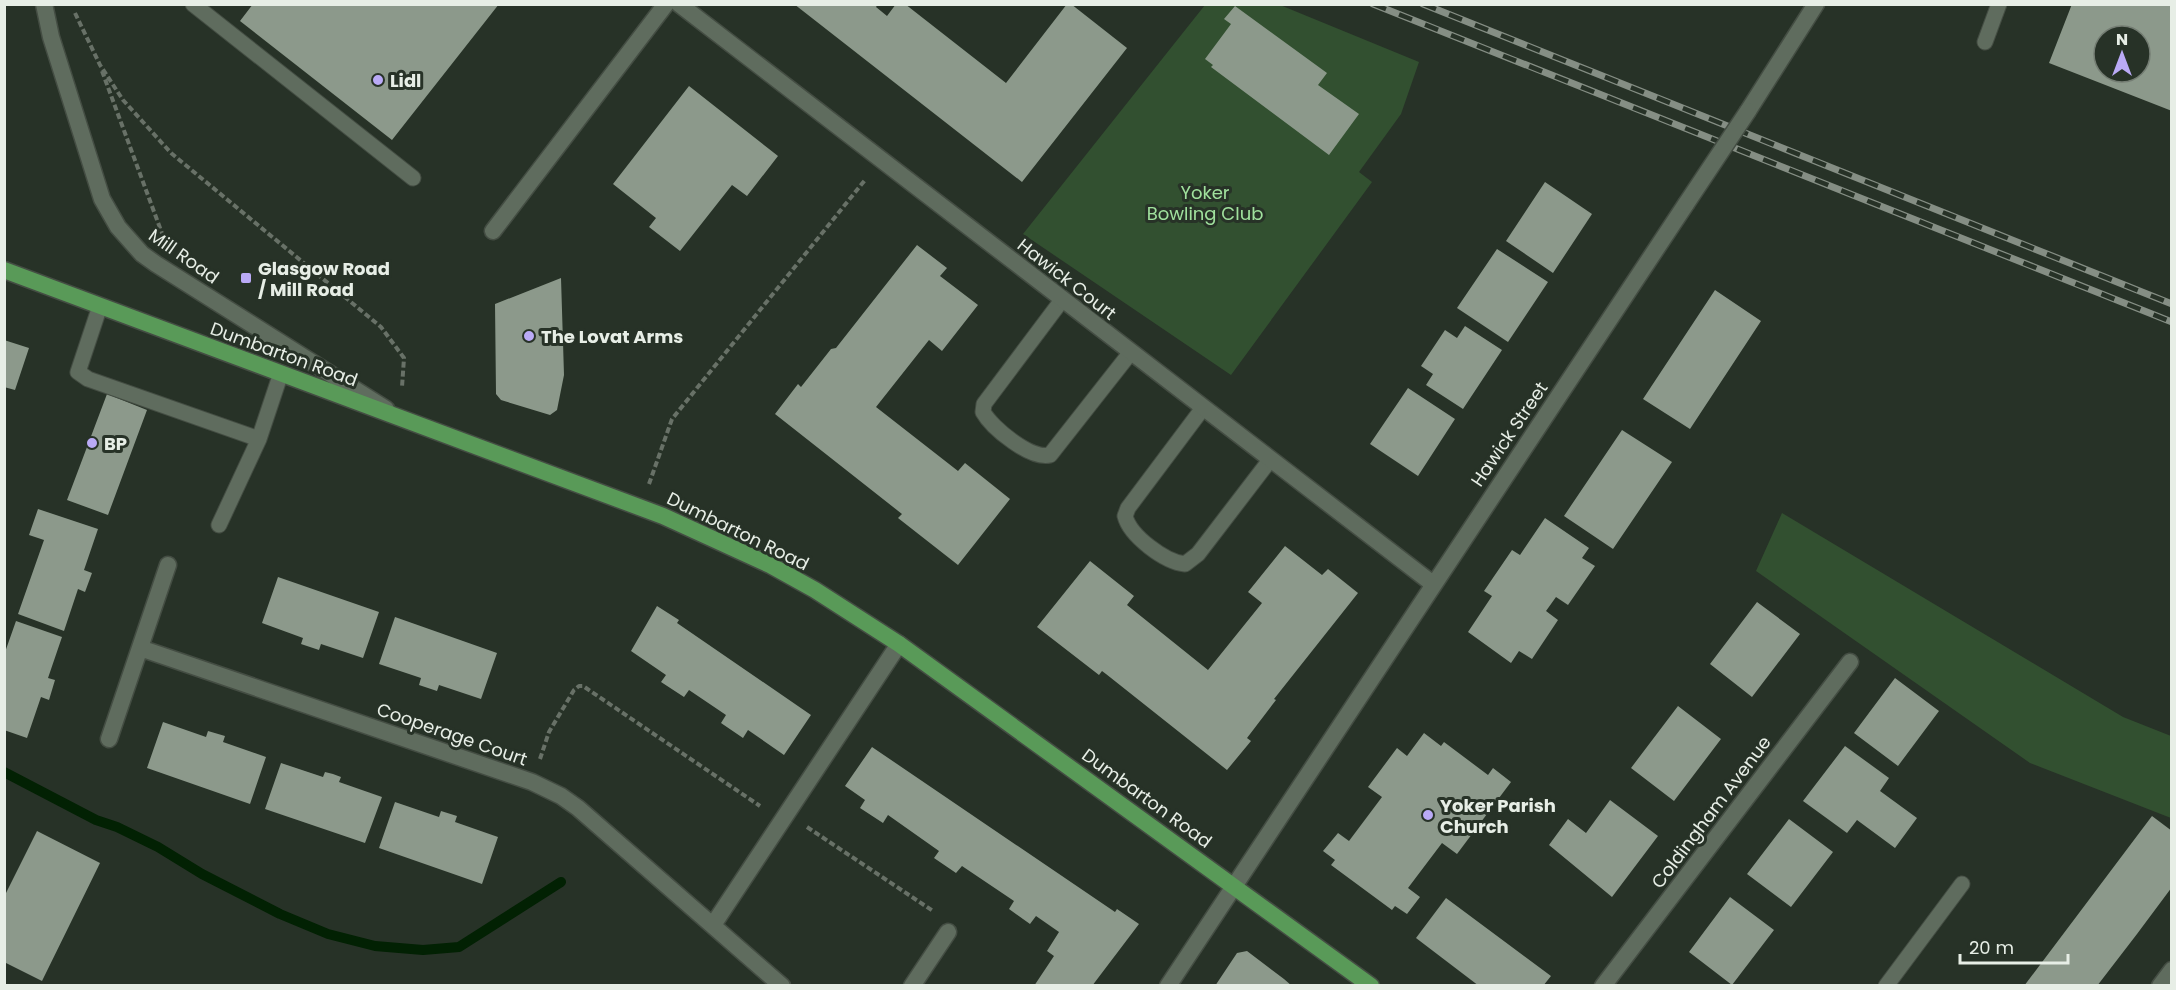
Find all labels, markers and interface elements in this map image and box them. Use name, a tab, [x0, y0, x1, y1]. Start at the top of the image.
north arrow	[2092, 24, 2152, 84]
text: N	[2116, 28, 2128, 51]
place label: Lidl	[390, 68, 421, 93]
marker: Lidl	[371, 73, 385, 87]
park label: Yoker Bowling Club	[1147, 180, 1263, 226]
street label: Mill Road	[144, 223, 224, 289]
street label: Hawick Court	[1012, 233, 1122, 325]
place label: Glasgow Road / Mill Road	[258, 256, 390, 302]
marker: Glasgow Road / Mill Road	[239, 271, 253, 285]
street label: Dumbarton Road	[207, 316, 361, 392]
place label: The Lovat Arms	[541, 324, 683, 349]
marker: The Lovat Arms	[522, 329, 536, 343]
street label: Hawick Street	[1465, 377, 1553, 491]
place label: BP	[104, 431, 127, 456]
marker: BP	[85, 436, 99, 450]
street label: Dumbarton Road	[663, 486, 813, 576]
street label: Cooperage Court	[373, 697, 531, 771]
street label: Coldingham Avenue	[1645, 731, 1777, 893]
street label: Dumbarton Road	[1077, 742, 1217, 854]
place label: Yoker Parish Church	[1440, 793, 1556, 839]
marker: Yoker Parish Church	[1421, 808, 1435, 822]
scale bar	[1960, 927, 2068, 965]
text: 20 m	[1969, 935, 2014, 960]

